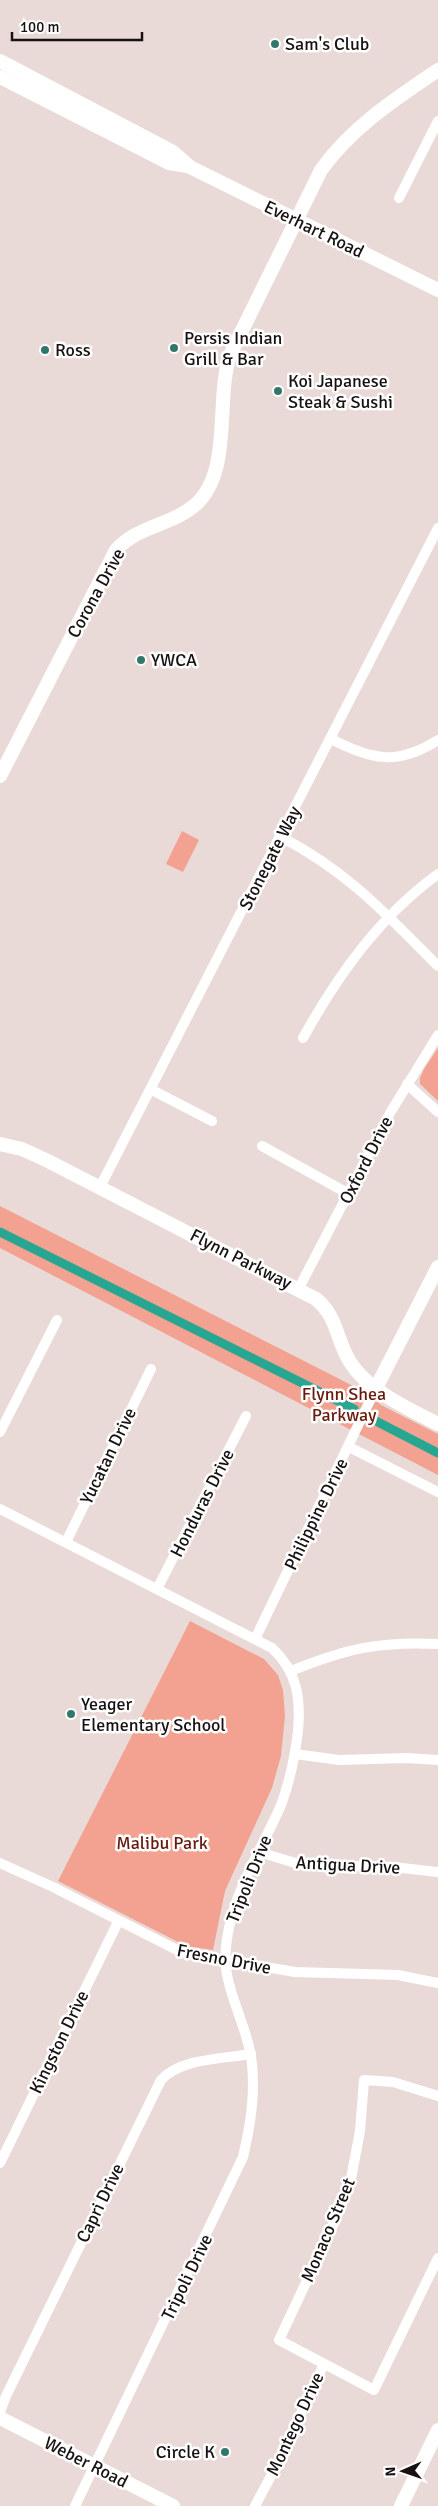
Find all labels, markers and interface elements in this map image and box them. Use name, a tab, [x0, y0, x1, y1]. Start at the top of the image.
scale bar	[12, 10, 142, 42]
text: 100 m	[20, 18, 60, 36]
place label: Sam's Club	[285, 33, 369, 55]
marker: Sam's Club	[269, 38, 281, 50]
street label: Everhart Road	[261, 195, 367, 263]
place label: Persis Indian Grill & Bar	[184, 327, 282, 370]
place label: Ross	[55, 339, 91, 361]
marker: Persis Indian Grill & Bar	[168, 342, 180, 354]
marker: Ross	[39, 344, 51, 356]
place label: Koi Japanese Steak & Sushi	[288, 370, 393, 413]
marker: Koi Japanese Steak & Sushi	[272, 385, 284, 397]
street label: Corona Drive	[62, 544, 130, 642]
place label: YWCA	[151, 649, 197, 671]
marker: YWCA	[135, 654, 147, 666]
street label: Stonegate Way	[234, 802, 306, 914]
street label: Oxford Drive	[335, 1112, 397, 1208]
street label: Flynn Parkway	[186, 1224, 296, 1294]
park label: Flynn Shea Parkway	[302, 1383, 386, 1426]
street label: Yucatan Drive	[75, 1404, 141, 1508]
street label: Honduras Drive	[165, 1445, 239, 1561]
street label: Philippine Drive	[279, 1454, 353, 1574]
place label: Yeager Elementary School	[81, 1693, 226, 1736]
marker: Yeager Elementary School	[65, 1708, 77, 1720]
park label: Malibu Park	[116, 1832, 208, 1854]
street label: Tripoli Drive	[221, 1832, 277, 1926]
street label: Antigua Drive	[295, 1851, 401, 1879]
street label: Fresno Drive	[175, 1939, 273, 1979]
street label: Kingston Drive	[24, 1987, 94, 2097]
street label: Capri Drive	[71, 2160, 129, 2246]
street label: Monaco Street	[296, 2174, 360, 2286]
street label: Tripoli Drive	[157, 2230, 217, 2324]
street label: Montego Drive	[261, 2369, 329, 2479]
street label: Weber Road	[40, 2431, 132, 2493]
place label: Circle K	[156, 2441, 215, 2463]
marker: Circle K	[219, 2446, 231, 2458]
north arrow	[378, 2446, 428, 2496]
text: N	[382, 2466, 399, 2477]

